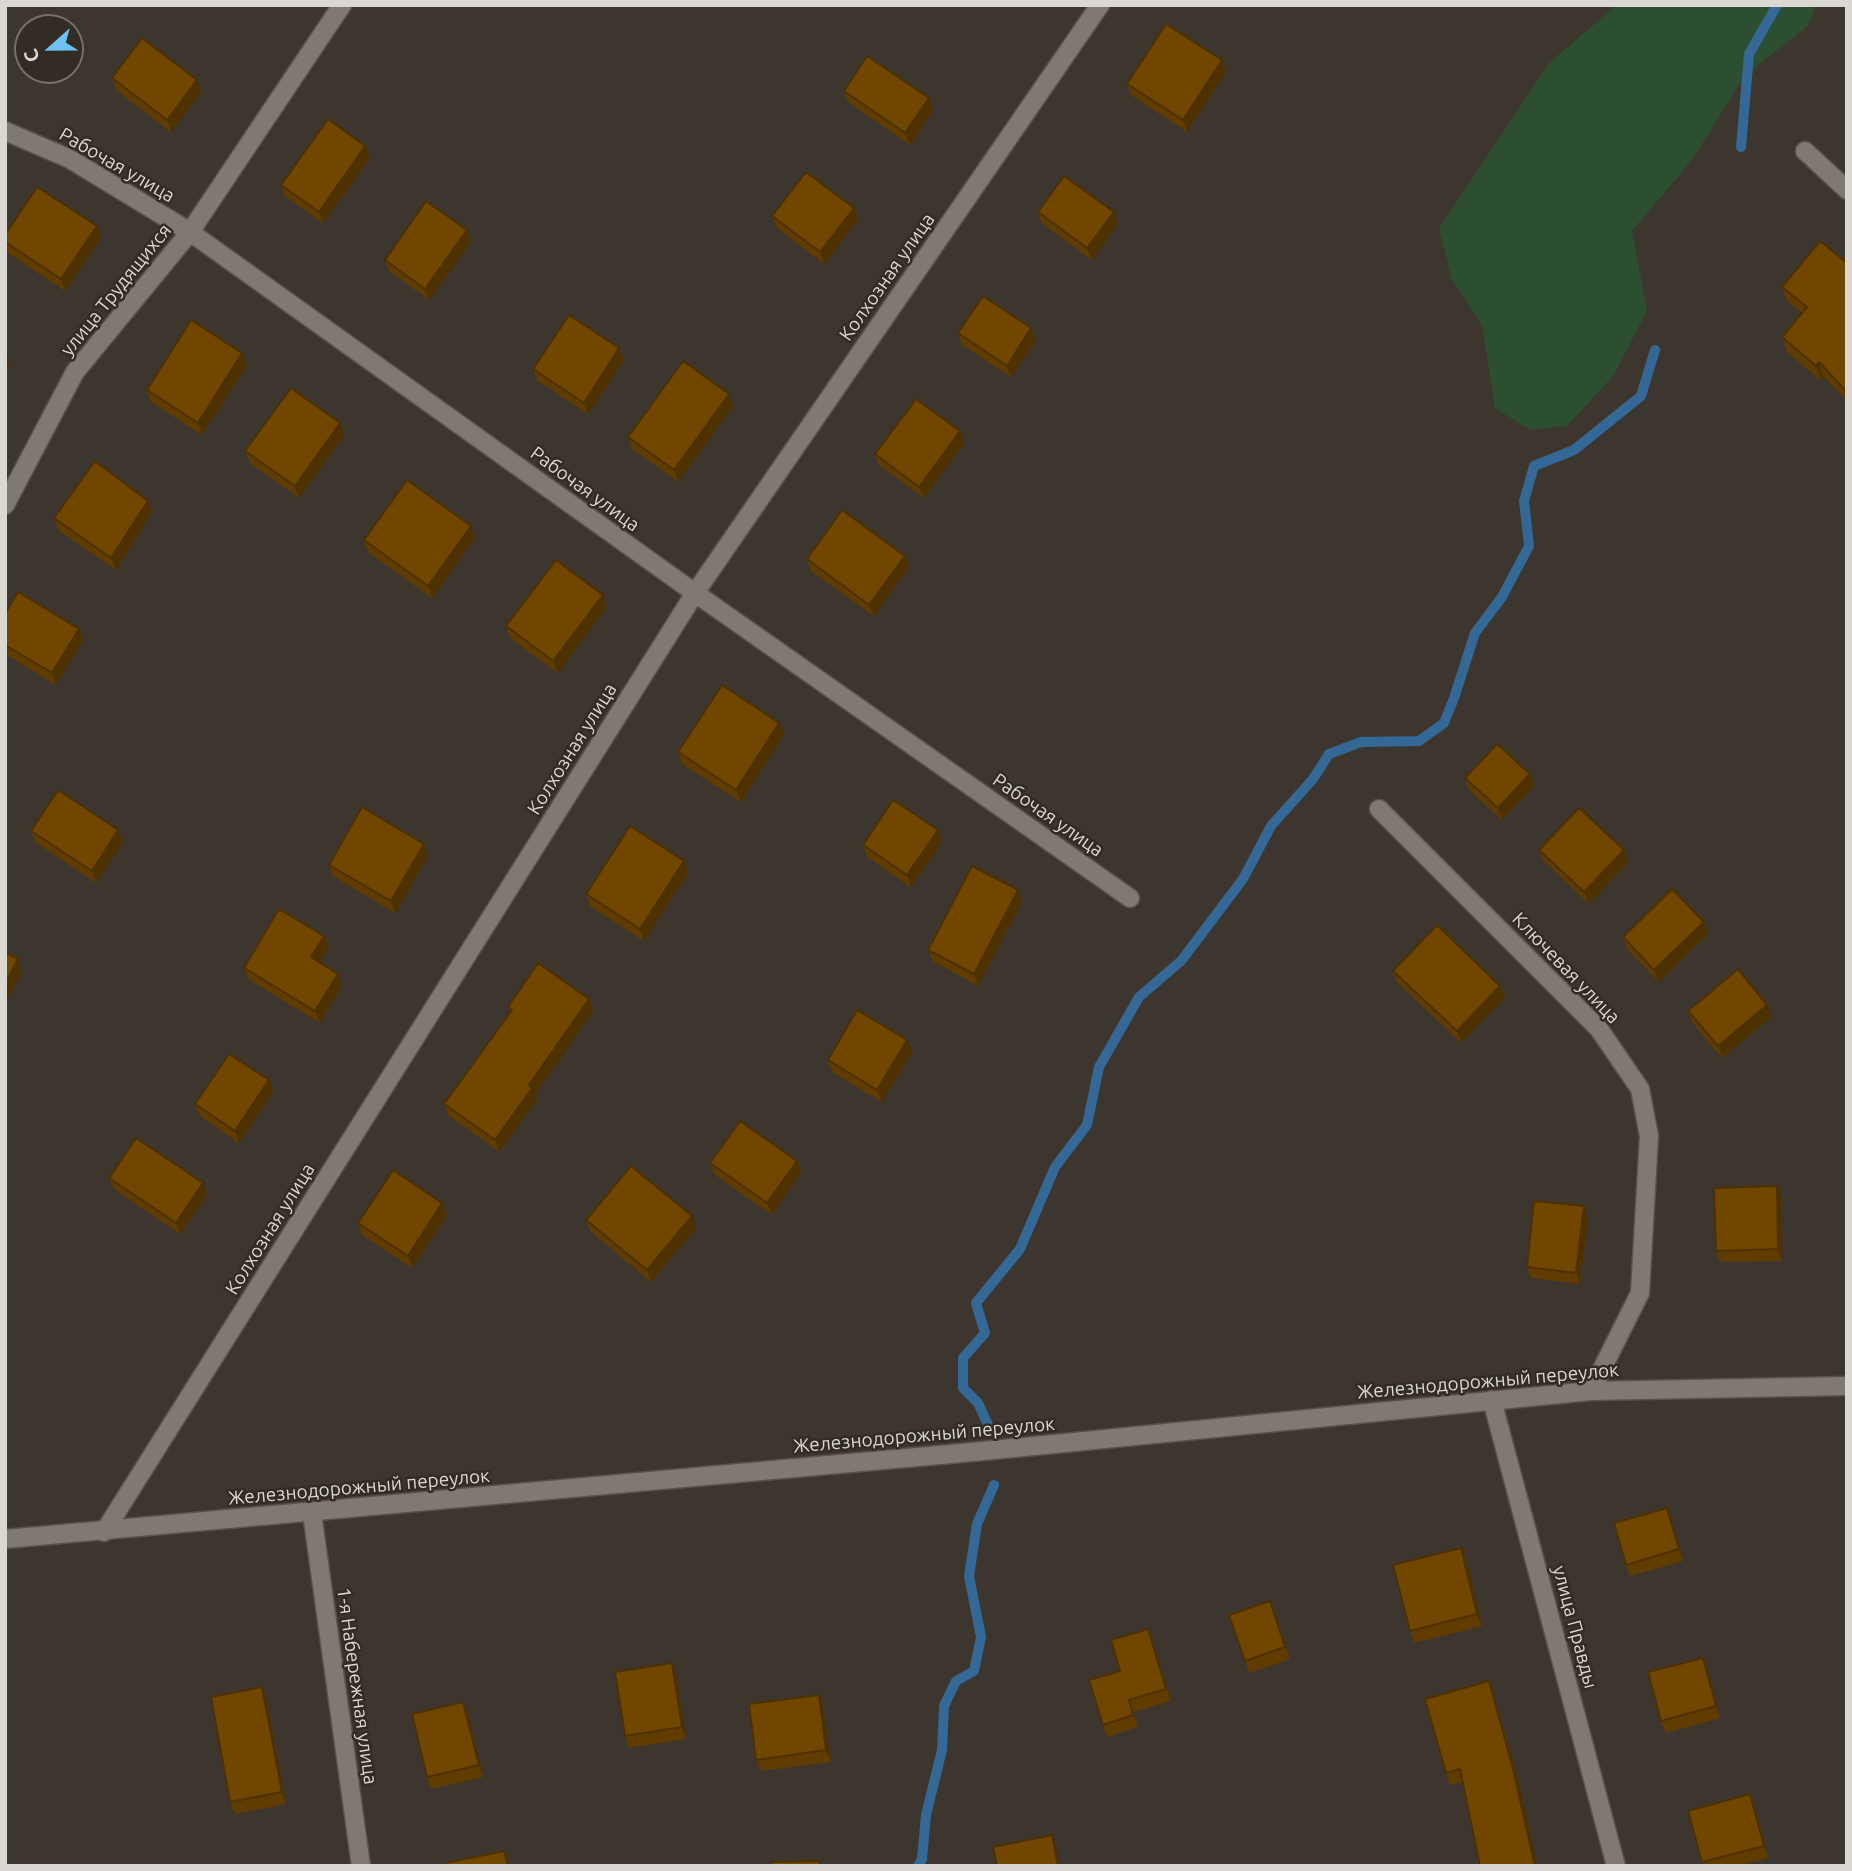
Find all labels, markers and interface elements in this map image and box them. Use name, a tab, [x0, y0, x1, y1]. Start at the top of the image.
north arrow	[14, 14, 84, 84]
text: С	[19, 46, 44, 65]
street label: Рабочая улица	[55, 123, 179, 207]
street label: Колхозная улица	[835, 209, 939, 345]
street label: улица Трудящихся	[56, 219, 176, 361]
street label: Рабочая улица	[526, 442, 644, 536]
street label: Колхозная улица	[522, 679, 622, 819]
street label: Рабочая улица	[988, 769, 1108, 861]
street label: Ключевая улица	[1507, 908, 1625, 1028]
street label: Колхозная улица	[220, 1159, 320, 1299]
street label: Железнодорожный переулок	[1356, 1358, 1620, 1404]
street label: Железнодорожный переулок	[792, 1412, 1056, 1458]
street label: Железнодорожный переулок	[227, 1464, 491, 1510]
street label: улица Правды	[1548, 1563, 1602, 1691]
street label: 1-я Набережная улица	[332, 1586, 382, 1786]

